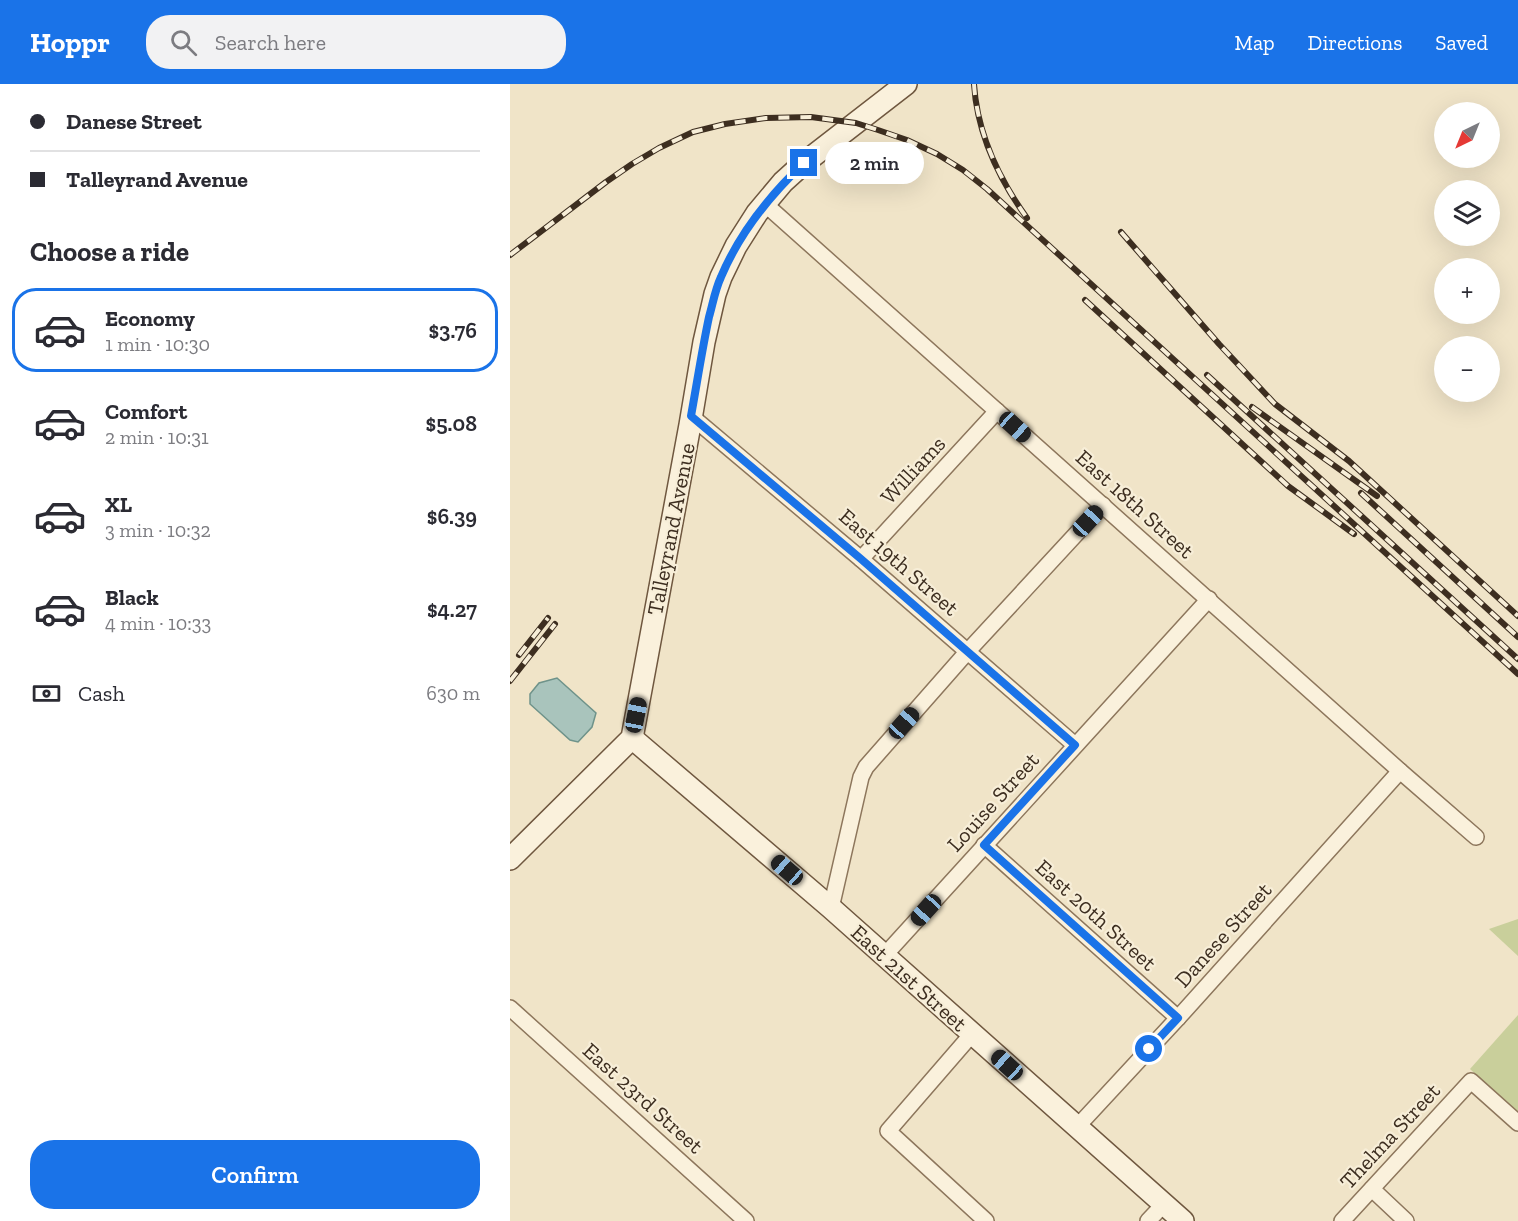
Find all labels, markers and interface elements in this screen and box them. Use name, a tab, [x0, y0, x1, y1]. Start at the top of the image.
search box	[146, 15, 566, 69]
text: Hoppr	[30, 26, 110, 59]
icon: search	[167, 26, 200, 59]
text: Search here	[215, 29, 326, 56]
text: Map	[1235, 30, 1275, 55]
text: Directions	[1308, 30, 1402, 55]
text: Saved	[1435, 30, 1488, 55]
north arrow	[1434, 102, 1500, 168]
map controls	[1434, 102, 1500, 402]
text: Danese Street	[66, 108, 202, 135]
callout: 2 min	[825, 142, 924, 184]
route end	[790, 149, 817, 176]
text: 2 min	[850, 151, 899, 175]
text: Talleyrand Avenue	[66, 166, 248, 193]
button: layers	[1434, 180, 1500, 246]
text: Choose a ride	[30, 236, 189, 268]
button: +	[1434, 258, 1500, 324]
icon: car	[33, 303, 87, 357]
text: Economy	[105, 305, 195, 332]
text: $3.76	[428, 317, 477, 344]
text: 1 min · 10:30	[105, 332, 210, 356]
button: −	[1434, 336, 1500, 402]
icon: car	[33, 396, 87, 450]
text: Comfort	[105, 398, 187, 425]
car	[996, 408, 1034, 446]
text: $5.08	[426, 410, 477, 437]
text: 2 min · 10:31	[105, 425, 209, 449]
street label: Williams	[875, 430, 951, 510]
street label: Talleyrand Avenue	[641, 440, 701, 618]
street label: East 18th Street	[1070, 444, 1200, 565]
icon: car	[33, 489, 87, 543]
text: XL	[105, 491, 132, 518]
car	[1069, 502, 1107, 540]
text: $6.39	[427, 503, 477, 530]
street label: East 19th Street	[834, 503, 965, 622]
text: 3 min · 10:32	[105, 518, 211, 542]
icon: car	[33, 582, 87, 636]
text: Black	[105, 584, 159, 611]
text: $4.27	[427, 596, 477, 623]
text: 4 min · 10:33	[105, 611, 211, 635]
icon: cash	[30, 677, 63, 710]
text: Cash	[78, 680, 125, 707]
text: 630 m	[426, 681, 480, 705]
car	[624, 696, 648, 734]
car	[885, 704, 923, 742]
street label: Louise Street	[941, 746, 1045, 857]
car	[768, 851, 806, 889]
street label: East 20th Street	[1030, 854, 1163, 977]
street label: Danese Street	[1169, 876, 1278, 993]
car	[907, 891, 945, 929]
street label: East 21st Street	[845, 919, 973, 1038]
route start	[1135, 1035, 1162, 1062]
street label: East 23rd Street	[577, 1037, 709, 1160]
car	[988, 1046, 1026, 1084]
street label: Thelma Street	[1334, 1077, 1446, 1194]
button: Confirm	[30, 1140, 480, 1209]

